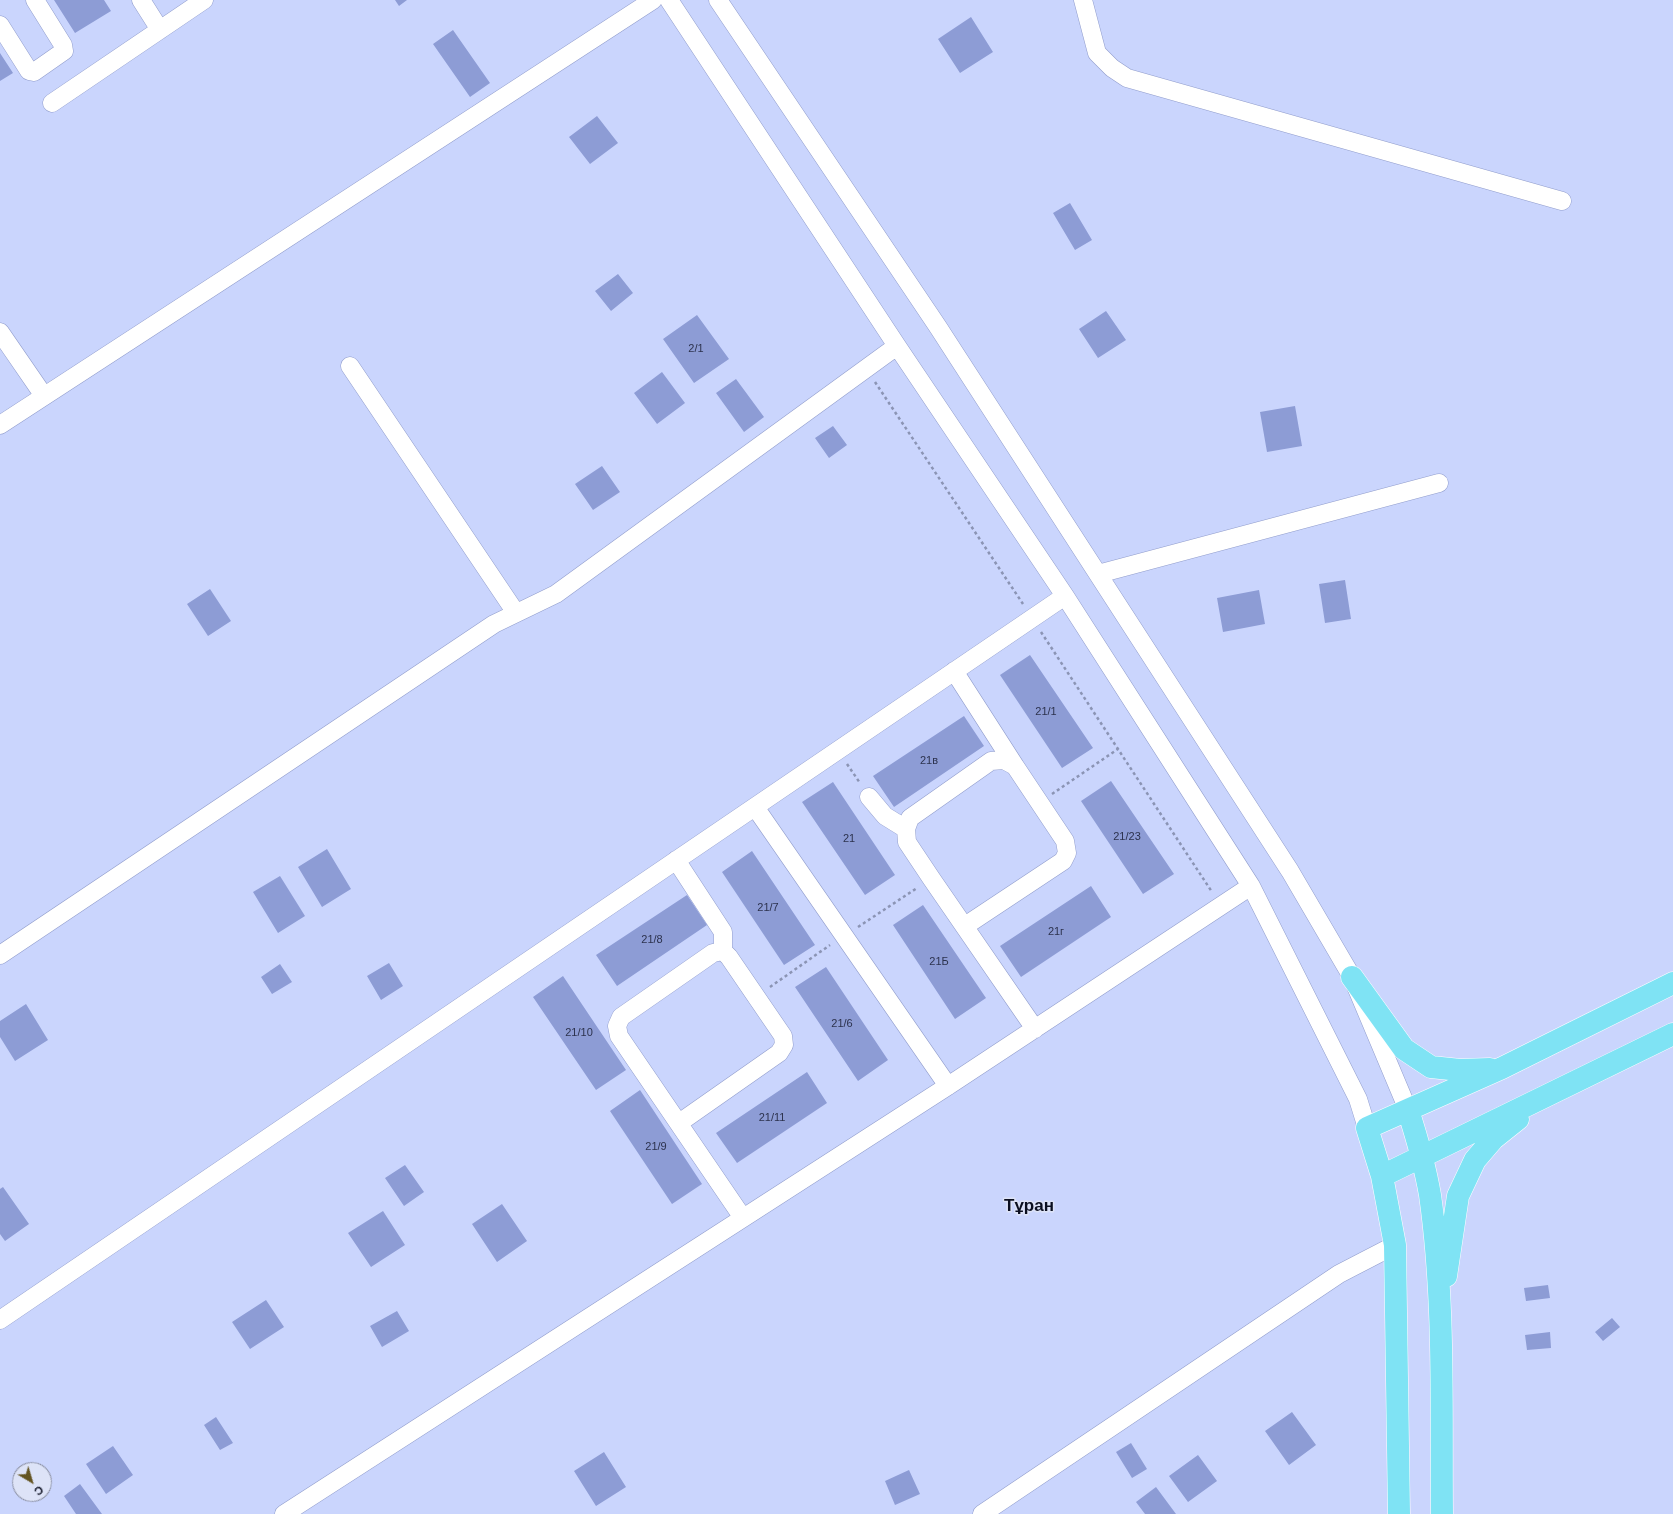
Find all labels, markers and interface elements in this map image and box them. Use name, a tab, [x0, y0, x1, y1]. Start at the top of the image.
house number: 2/1	[688, 342, 704, 356]
house number: 21/1	[1035, 705, 1057, 719]
house number: 21в	[920, 754, 938, 768]
house number: 21/23	[1113, 830, 1141, 844]
house number: 21	[843, 832, 855, 846]
house number: 21/7	[757, 901, 779, 915]
house number: 21г	[1048, 925, 1064, 939]
house number: 21/8	[641, 933, 663, 947]
house number: 21Б	[929, 955, 949, 969]
house number: 21/6	[831, 1017, 853, 1031]
house number: 21/10	[565, 1026, 593, 1040]
house number: 21/11	[759, 1111, 785, 1125]
house number: 21/9	[645, 1140, 667, 1154]
district label: Тұран	[1004, 1196, 1054, 1216]
north arrow	[12, 1462, 52, 1502]
text: С	[32, 1483, 46, 1498]

